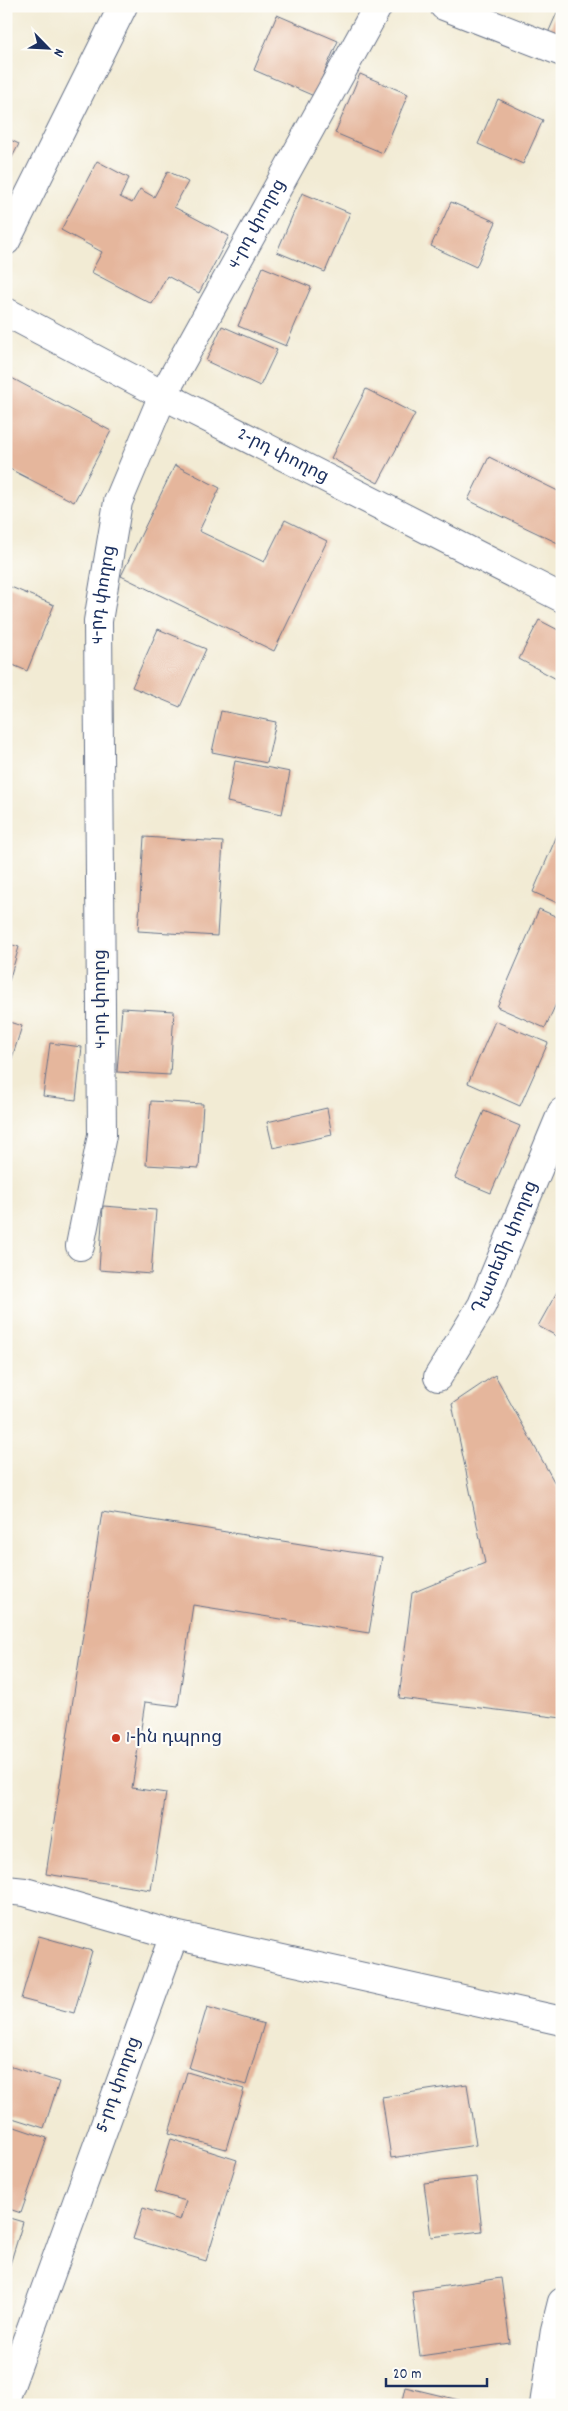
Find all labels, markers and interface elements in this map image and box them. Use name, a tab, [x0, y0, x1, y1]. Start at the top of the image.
north arrow	[22, 22, 72, 72]
text: N	[47, 45, 69, 60]
street label: 4-րդ փողոց	[222, 175, 292, 274]
street label: 2-րդ փողոց	[233, 422, 333, 490]
street label: 4-րդ փողոց	[85, 543, 123, 644]
street label: 4-րդ փողոց	[89, 949, 114, 1049]
street label: Դատեմի փողոց	[466, 1177, 545, 1320]
place label: 1-ին դպրոց	[126, 1726, 222, 1751]
marker: 1-ին դպրոց	[110, 1732, 122, 1744]
street label: 5-րդ փողոց	[90, 2034, 148, 2136]
scale bar	[386, 2356, 487, 2388]
text: 20 m	[393, 2364, 421, 2386]

